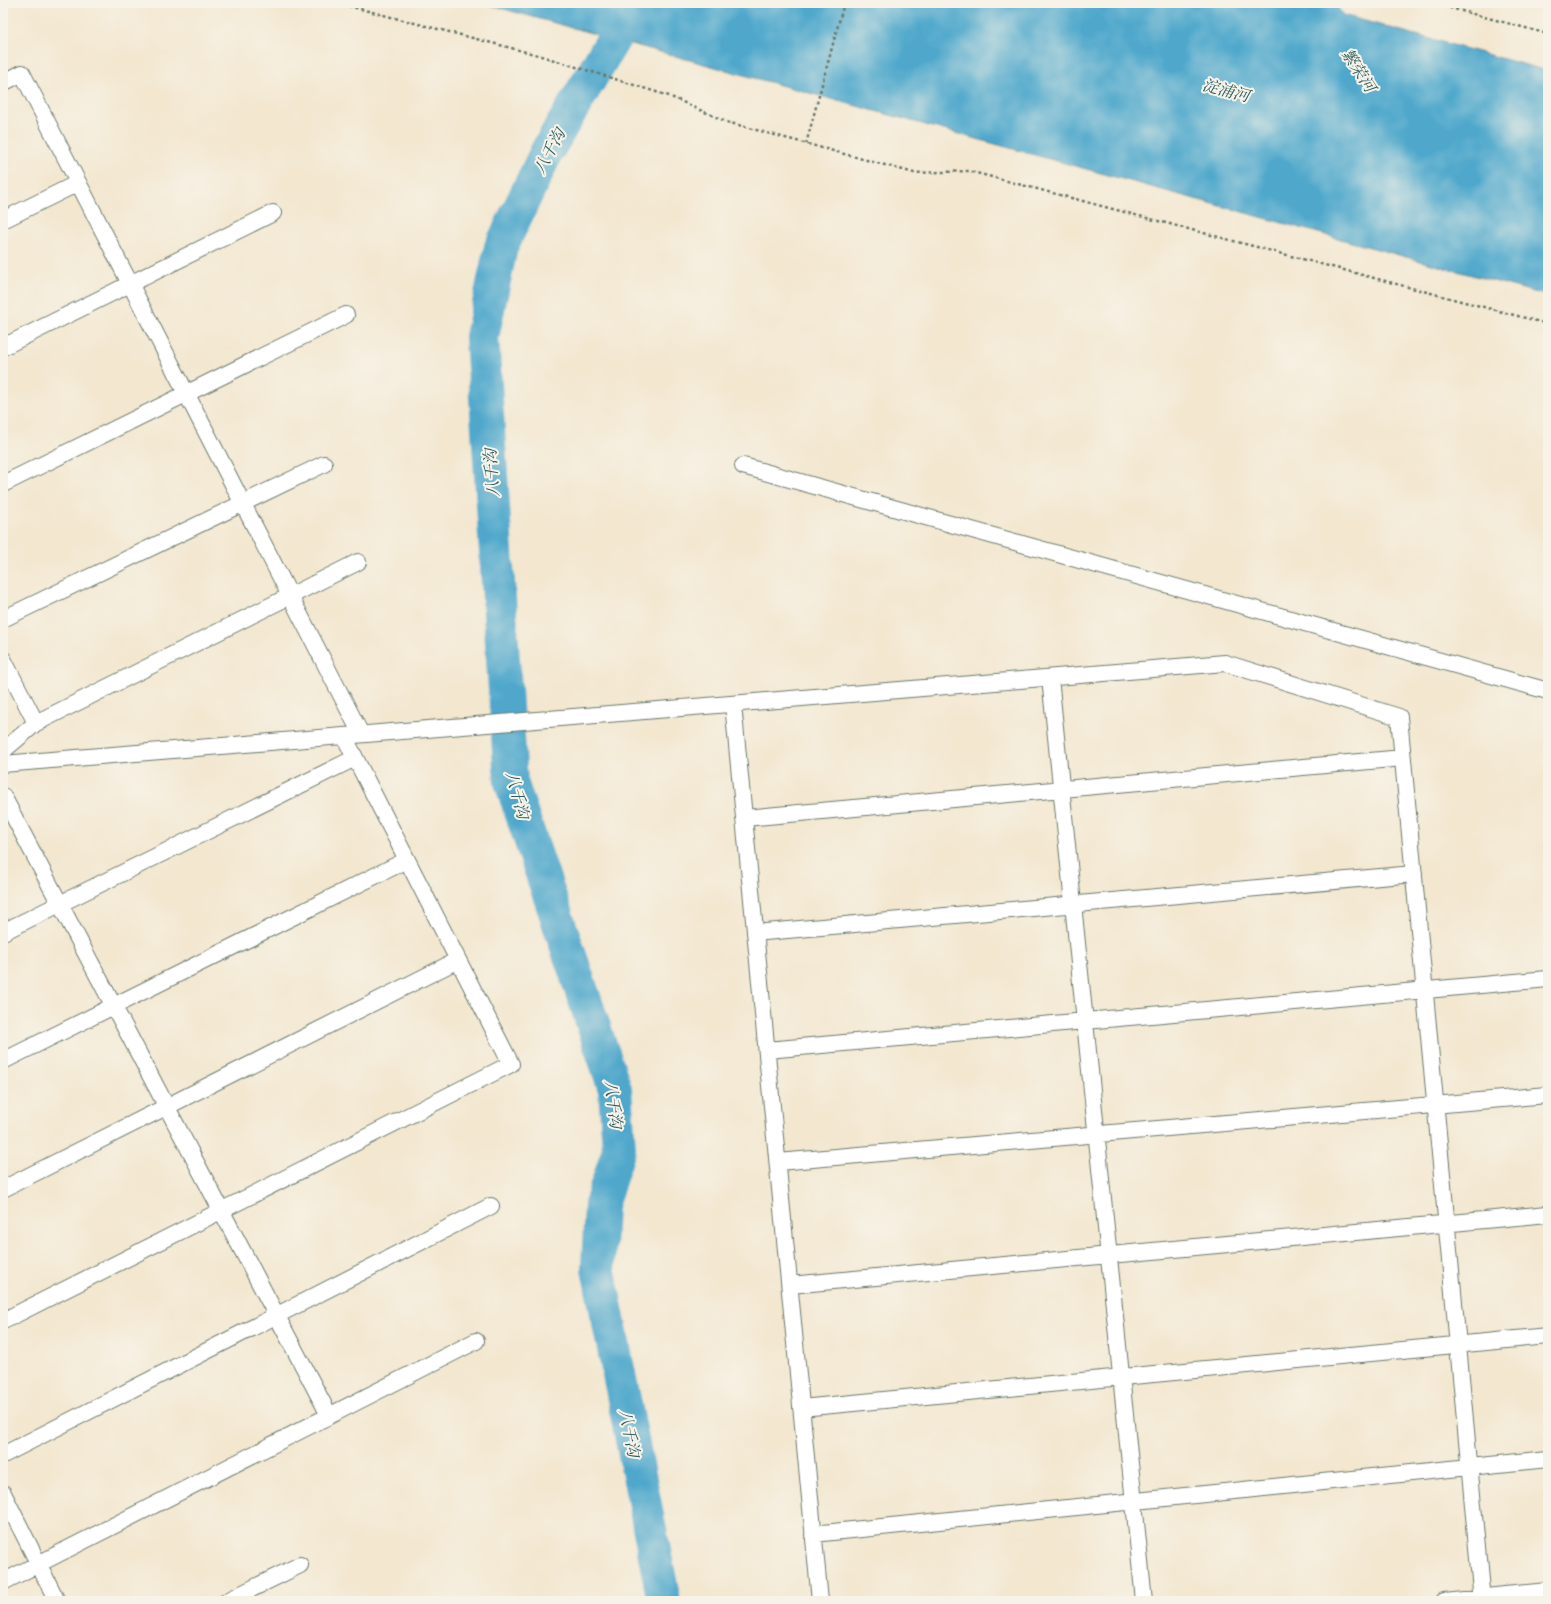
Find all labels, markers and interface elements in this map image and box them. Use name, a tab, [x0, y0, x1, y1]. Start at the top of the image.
water label: 繁荣河	[1337, 45, 1381, 99]
water label: 淀浦河	[1200, 75, 1254, 108]
water label: 八千沟	[530, 123, 571, 177]
water label: 八千沟	[480, 445, 504, 498]
water label: 八千沟	[501, 769, 534, 824]
water label: 八千沟	[600, 1079, 626, 1132]
water label: 八千沟	[615, 1408, 644, 1462]

